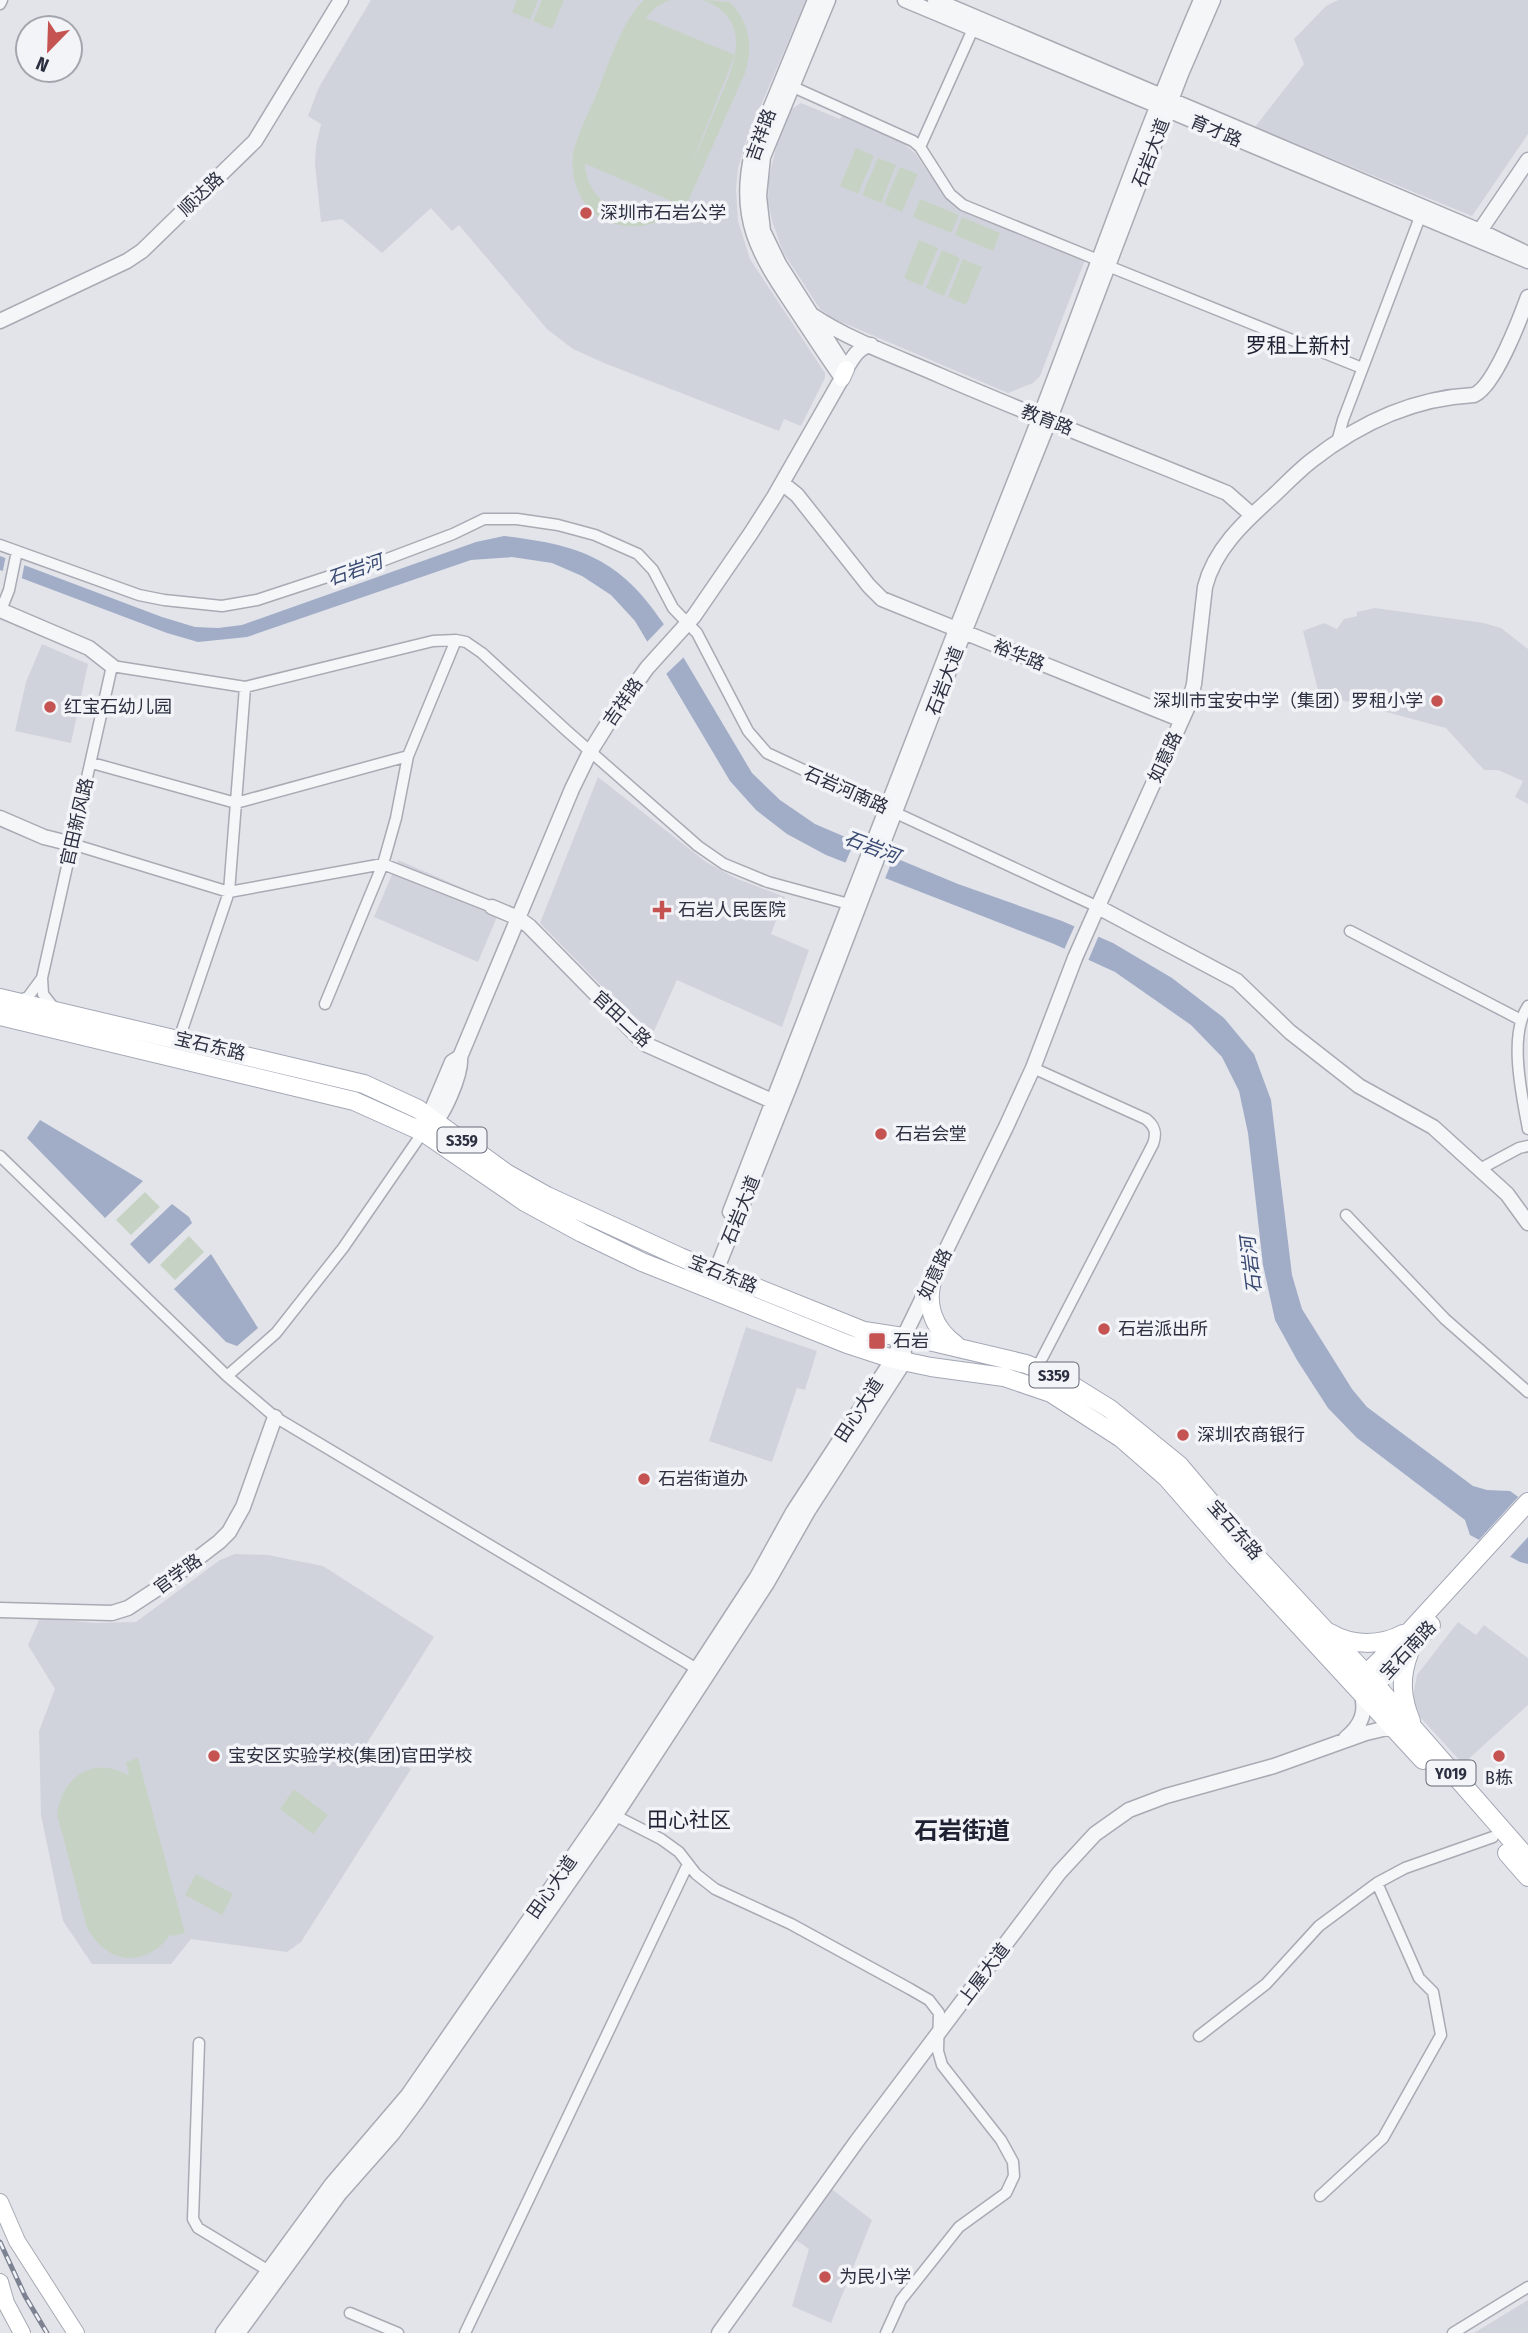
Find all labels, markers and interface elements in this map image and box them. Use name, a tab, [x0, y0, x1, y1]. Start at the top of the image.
north arrow	[14, 14, 84, 84]
text: N	[33, 51, 52, 77]
street label: 吉祥路	[741, 106, 781, 164]
street label: 育才路	[1187, 110, 1245, 152]
street label: 石岩大道	[1128, 115, 1174, 191]
street label: 顺达路	[174, 167, 228, 221]
place label: 深圳市石岩公学	[600, 202, 726, 224]
marker: 深圳市石岩公学	[578, 205, 594, 221]
district label: 罗租上新村	[1246, 333, 1351, 359]
street label: 教育路	[1018, 400, 1076, 440]
water label: 石岩河	[324, 549, 389, 590]
street label: 裕华路	[990, 635, 1048, 675]
street label: 石岩大道	[922, 643, 968, 719]
street label: 吉祥路	[599, 674, 647, 730]
place label: 深圳市宝安中学（集团）罗租小学	[1153, 690, 1423, 712]
marker: 深圳市宝安中学（集团）罗租小学	[1429, 693, 1445, 709]
place label: 红宝石幼儿园	[64, 696, 172, 718]
marker: 红宝石幼儿园	[42, 699, 58, 715]
street label: 如意路	[1144, 728, 1186, 786]
street label: 石岩河南路	[800, 762, 892, 818]
street label: 官田新风路	[56, 776, 98, 868]
water label: 石岩河	[841, 826, 906, 869]
place label: 石岩人民医院	[678, 899, 786, 921]
marker: 石岩人民医院	[652, 900, 672, 920]
street label: 官田二路	[588, 986, 656, 1052]
street label: 宝石东路	[172, 1027, 248, 1065]
place label: 石岩会堂	[895, 1123, 967, 1145]
marker: 石岩会堂	[873, 1126, 889, 1142]
road number: S359	[438, 1128, 486, 1152]
street label: 石岩大道	[717, 1173, 765, 1247]
water label: 石岩河	[1236, 1231, 1266, 1295]
street label: 如意路	[913, 1245, 957, 1303]
street label: 宝石东路	[686, 1250, 760, 1298]
place label: 石岩派出所	[1118, 1318, 1208, 1340]
marker: 石岩派出所	[1096, 1321, 1112, 1337]
place label: 石岩	[893, 1330, 929, 1352]
marker: 石岩	[867, 1331, 887, 1351]
road number: S359	[1030, 1362, 1078, 1387]
street label: 田心大道	[830, 1374, 888, 1446]
place label: 深圳农商银行	[1197, 1424, 1305, 1446]
marker: 深圳农商银行	[1175, 1427, 1191, 1443]
place label: 石岩街道办	[658, 1468, 748, 1490]
marker: 石岩街道办	[636, 1471, 652, 1487]
street label: 宝石东路	[1203, 1496, 1267, 1564]
street label: 官学路	[150, 1549, 206, 1599]
street label: 宝石南路	[1375, 1616, 1441, 1684]
place label: 宝安区实验学校(集团)官田学校	[228, 1745, 473, 1767]
marker: 宝安区实验学校(集团)官田学校	[206, 1748, 222, 1764]
marker: B栋	[1491, 1748, 1507, 1764]
road number: Y019	[1426, 1760, 1476, 1786]
place label: B栋	[1485, 1767, 1513, 1789]
district label: 田心社区	[647, 1807, 731, 1833]
district label: 石岩街道	[914, 1817, 1010, 1845]
street label: 田心大道	[522, 1851, 582, 1923]
street label: 上屋大道	[954, 1939, 1014, 2009]
place label: 为民小学	[839, 2266, 911, 2288]
marker: 为民小学	[817, 2269, 833, 2285]

